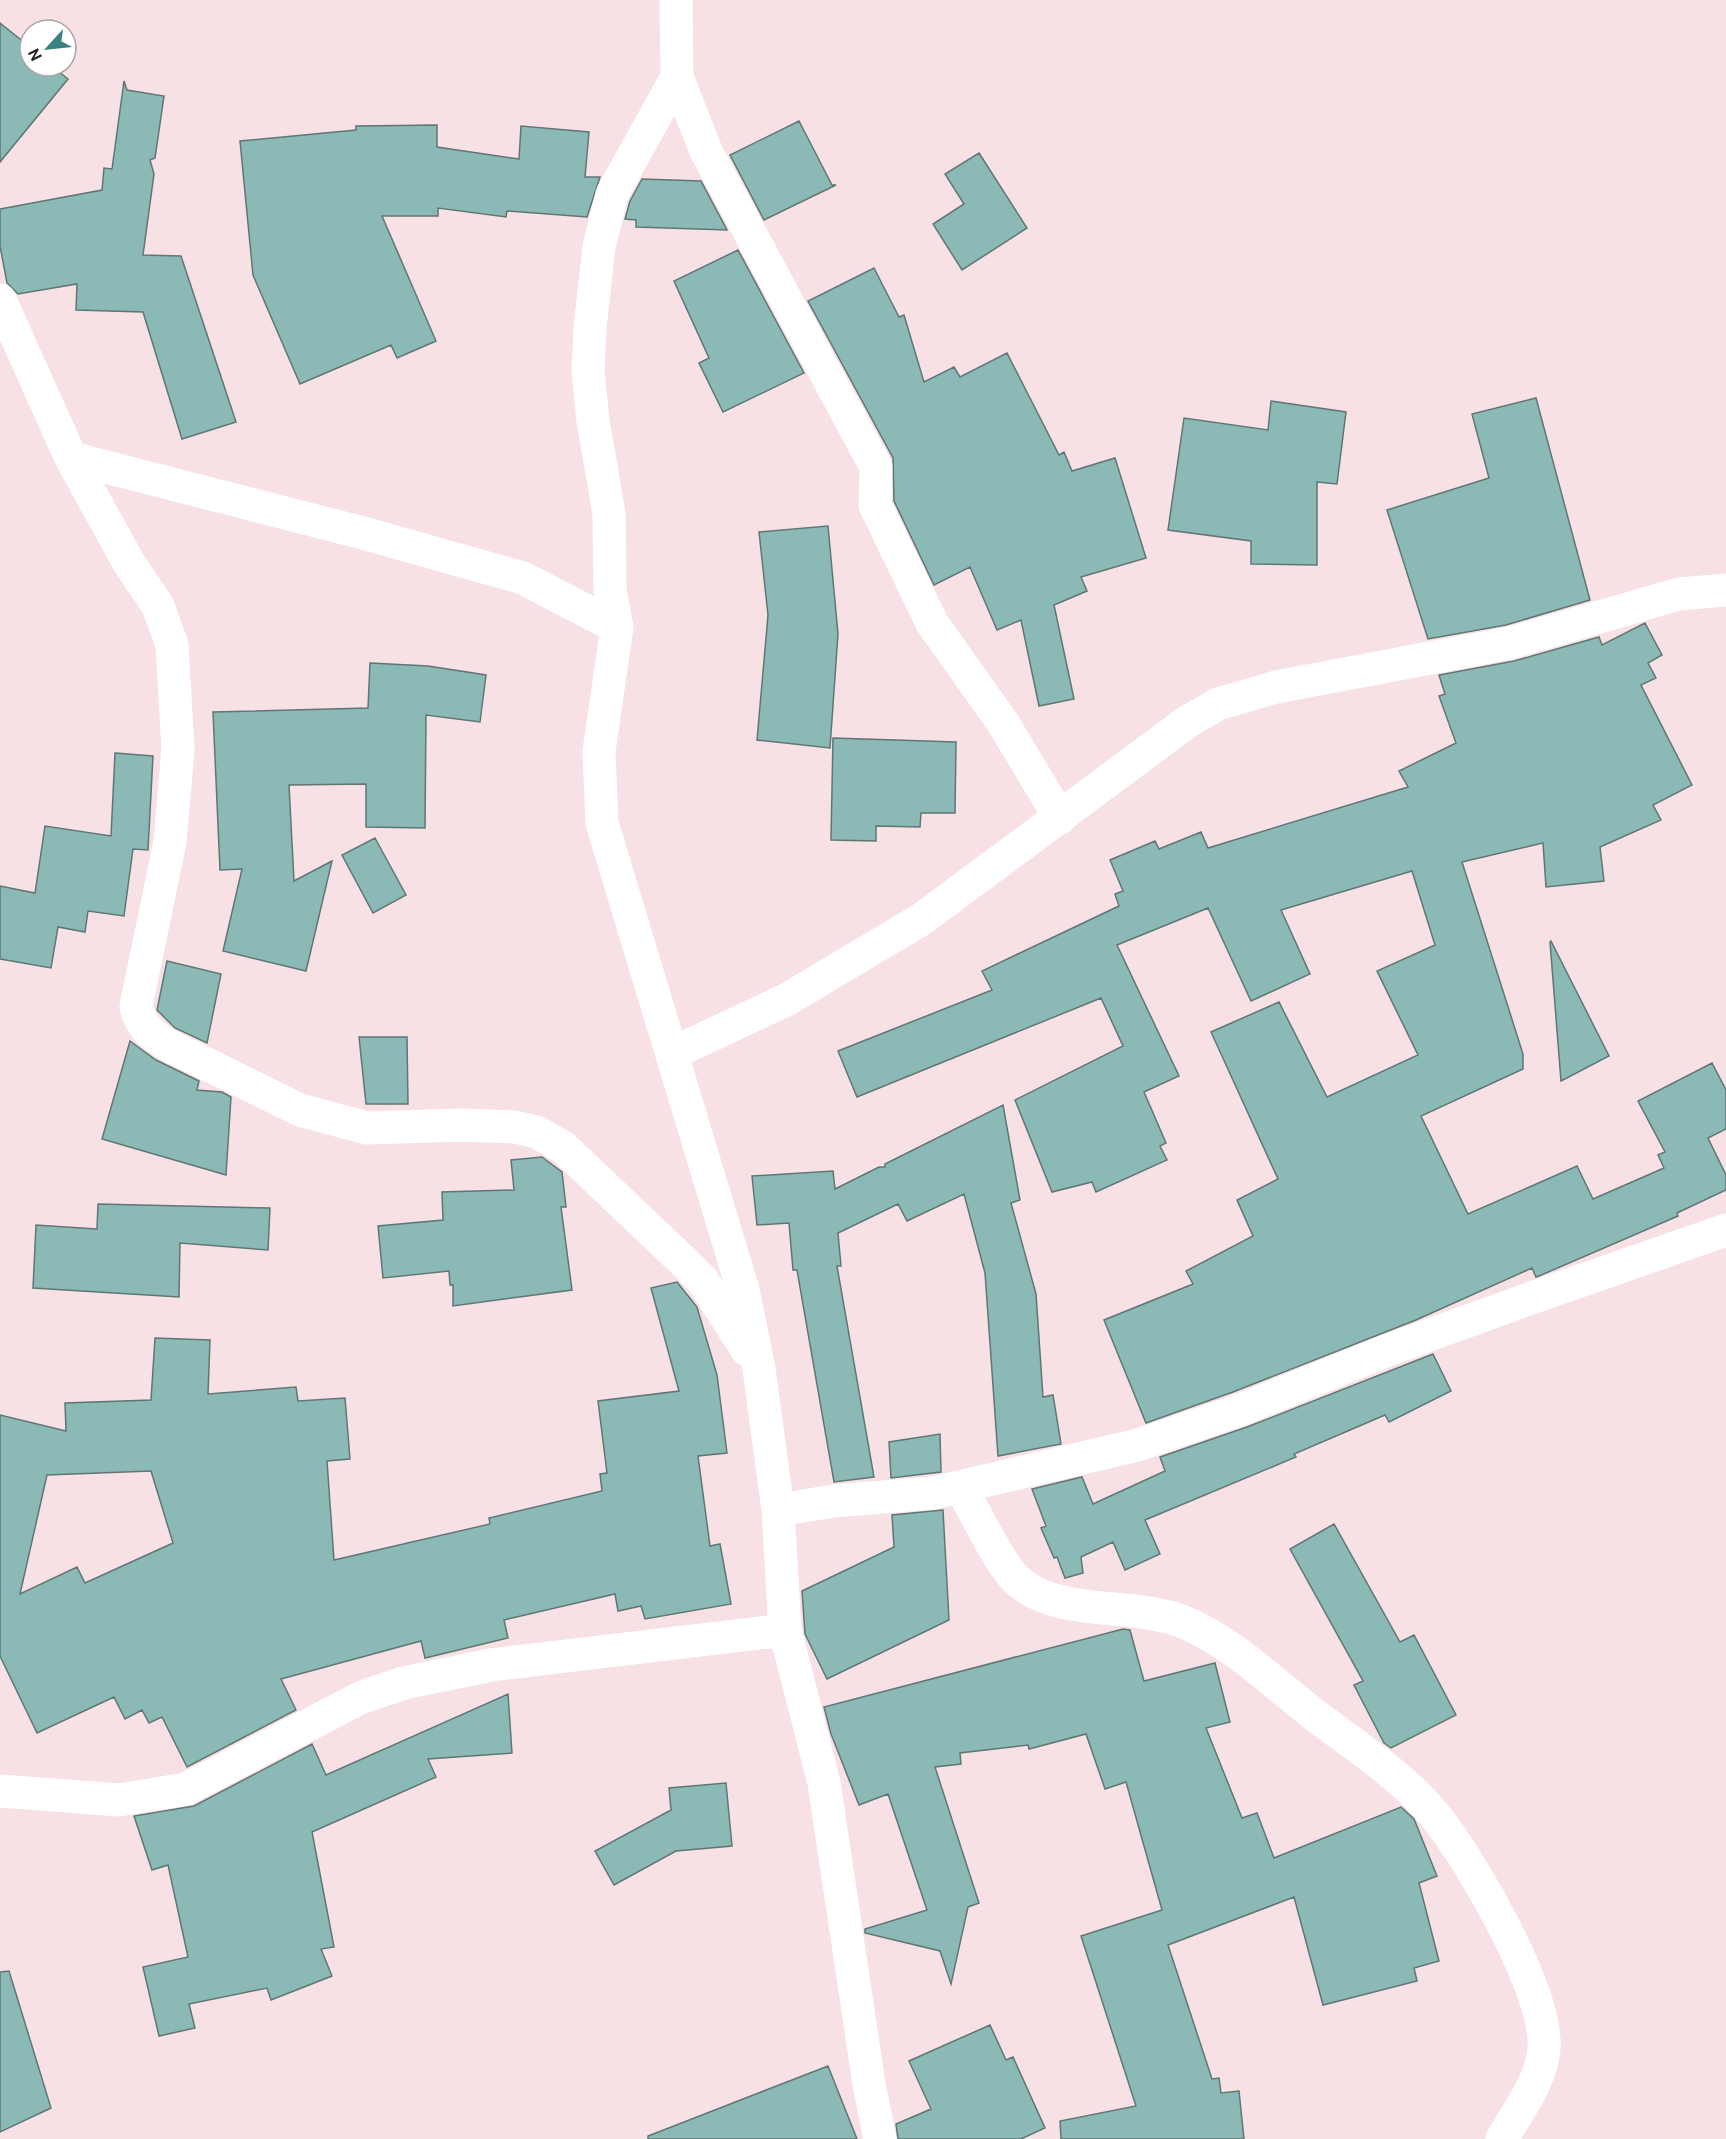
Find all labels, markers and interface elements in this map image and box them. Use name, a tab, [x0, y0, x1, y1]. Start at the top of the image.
north arrow	[18, 18, 78, 78]
text: N	[24, 45, 46, 64]

